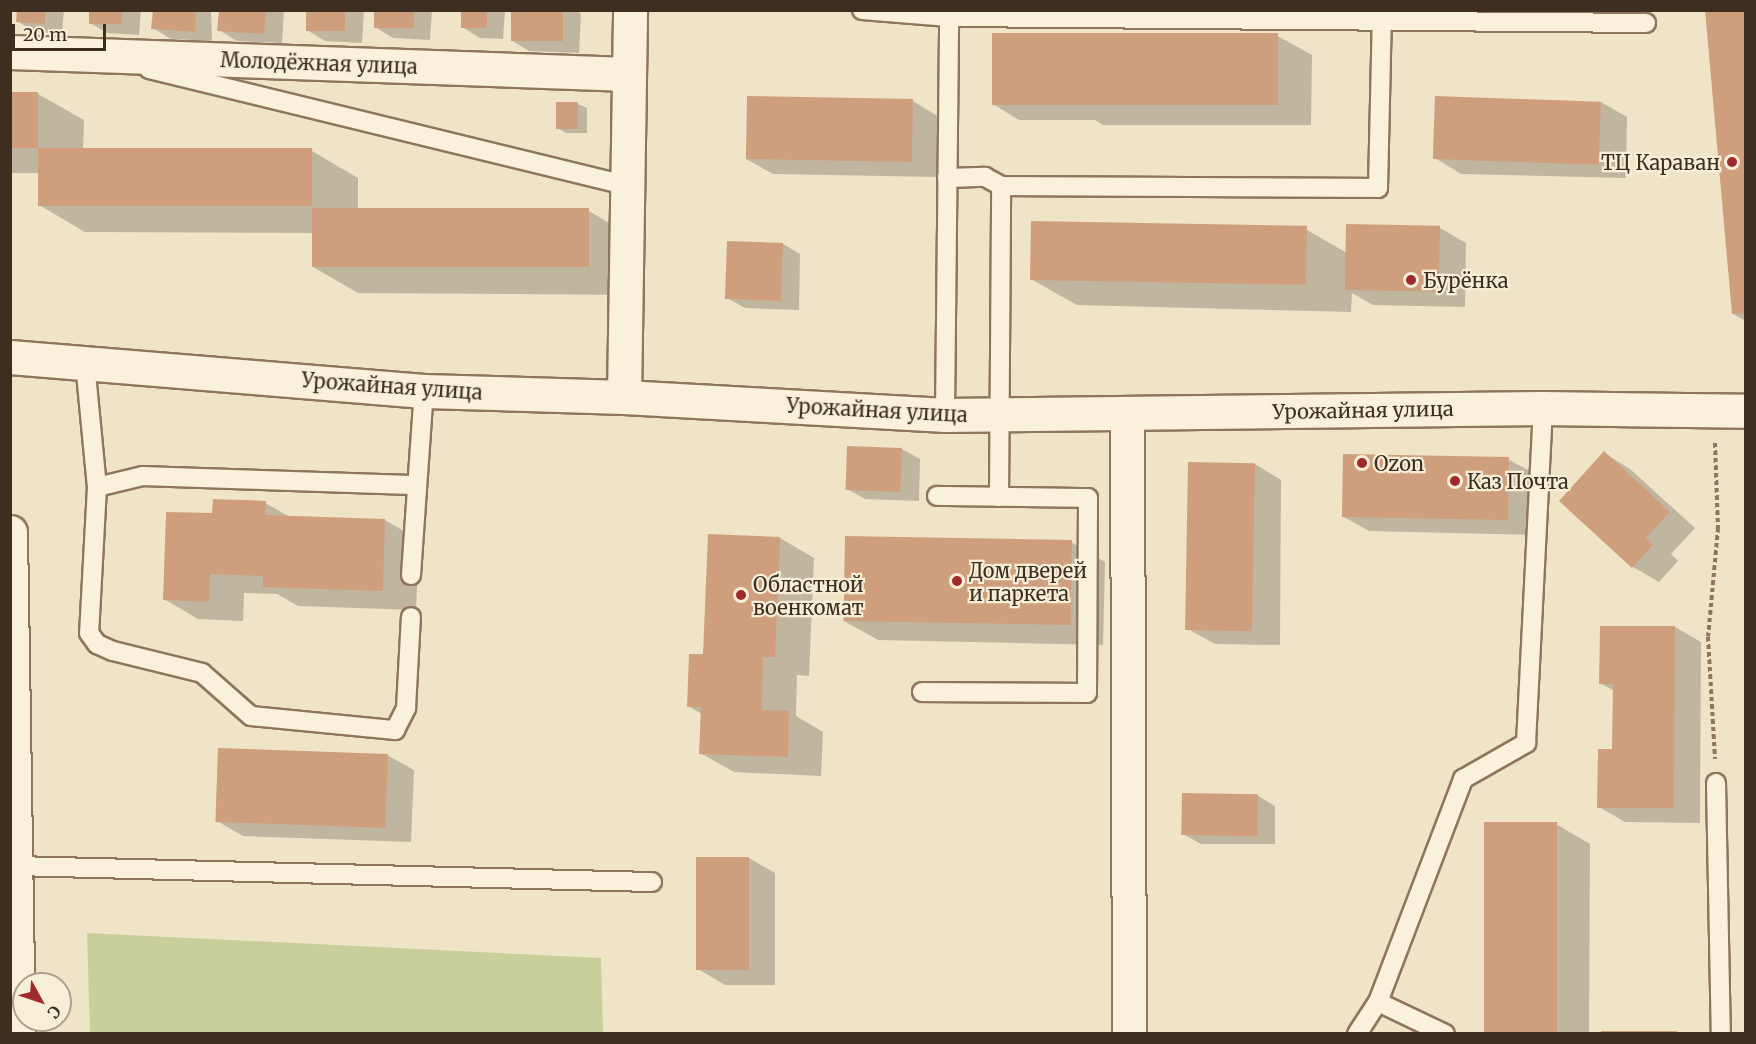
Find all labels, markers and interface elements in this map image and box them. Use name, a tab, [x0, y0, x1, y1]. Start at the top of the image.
scale bar	[15, 12, 110, 50]
text: 20 m	[23, 23, 67, 46]
street label: Молодёжная улица	[220, 48, 418, 78]
place label: ТЦ Караван	[1601, 150, 1720, 174]
marker: ТЦ Караван	[1725, 155, 1739, 169]
place label: Бурёнка	[1423, 268, 1509, 292]
marker: Бурёнка	[1404, 273, 1418, 287]
street label: Урожайная улица	[301, 368, 483, 404]
street label: Урожайная улица	[786, 393, 968, 427]
street label: Урожайная улица	[1272, 396, 1454, 424]
place label: Ozon	[1374, 451, 1424, 475]
marker: Ozon	[1355, 456, 1369, 470]
place label: Каз Почта	[1467, 469, 1569, 493]
marker: Каз Почта	[1448, 474, 1462, 488]
place label: Дом дверей и паркета	[969, 558, 1087, 605]
place label: Областной военкомат	[753, 572, 864, 619]
marker: Дом дверей и паркета	[950, 574, 964, 588]
marker: Областной военкомат	[734, 588, 748, 602]
north arrow	[12, 972, 72, 1032]
text: С	[43, 1002, 65, 1023]

